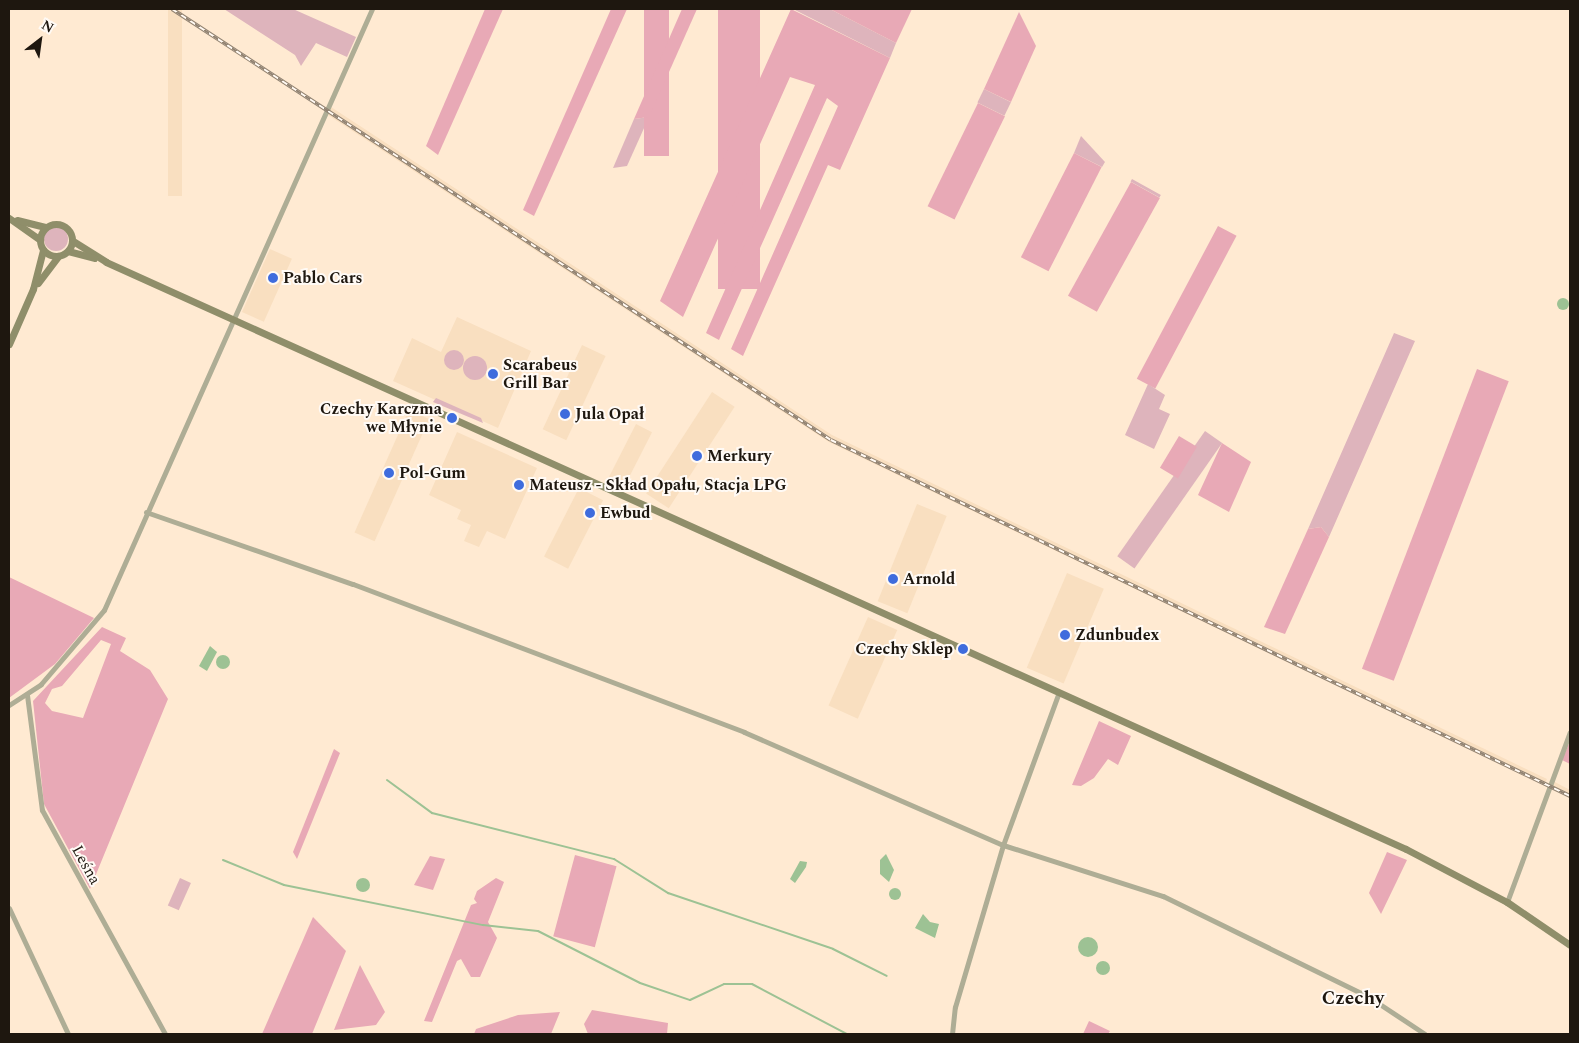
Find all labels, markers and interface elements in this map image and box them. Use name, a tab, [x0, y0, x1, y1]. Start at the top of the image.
north arrow	[15, 15, 65, 65]
text: N	[38, 15, 58, 39]
place label: Pablo Cars	[283, 268, 363, 288]
marker: Pablo Cars	[267, 272, 279, 284]
place label: Scarabeus Grill Bar	[503, 355, 577, 393]
marker: Scarabeus Grill Bar	[487, 368, 499, 380]
place label: Czechy Karczma we Młynie	[320, 399, 442, 437]
place label: Jula Opał	[575, 404, 644, 424]
marker: Jula Opał	[559, 408, 571, 420]
marker: Czechy Karczma we Młynie	[446, 412, 458, 424]
place label: Merkury	[707, 446, 771, 466]
marker: Merkury	[691, 450, 703, 462]
place label: Pol-Gum	[399, 463, 466, 483]
marker: Pol-Gum	[383, 467, 395, 479]
place label: Mateusz - Skład Opału, Stacja LPG	[529, 475, 786, 495]
marker: Mateusz - Skład Opału, Stacja LPG	[513, 479, 525, 491]
place label: Ewbud	[600, 503, 651, 523]
marker: Ewbud	[584, 507, 596, 519]
place label: Arnold	[903, 569, 955, 589]
marker: Arnold	[887, 573, 899, 585]
place label: Zdunbudex	[1075, 625, 1159, 645]
marker: Zdunbudex	[1059, 629, 1071, 641]
place label: Czechy Sklep	[855, 639, 953, 659]
marker: Czechy Sklep	[957, 643, 969, 655]
street label: Leśna	[67, 842, 105, 888]
district label: Czechy	[1322, 988, 1384, 1010]

